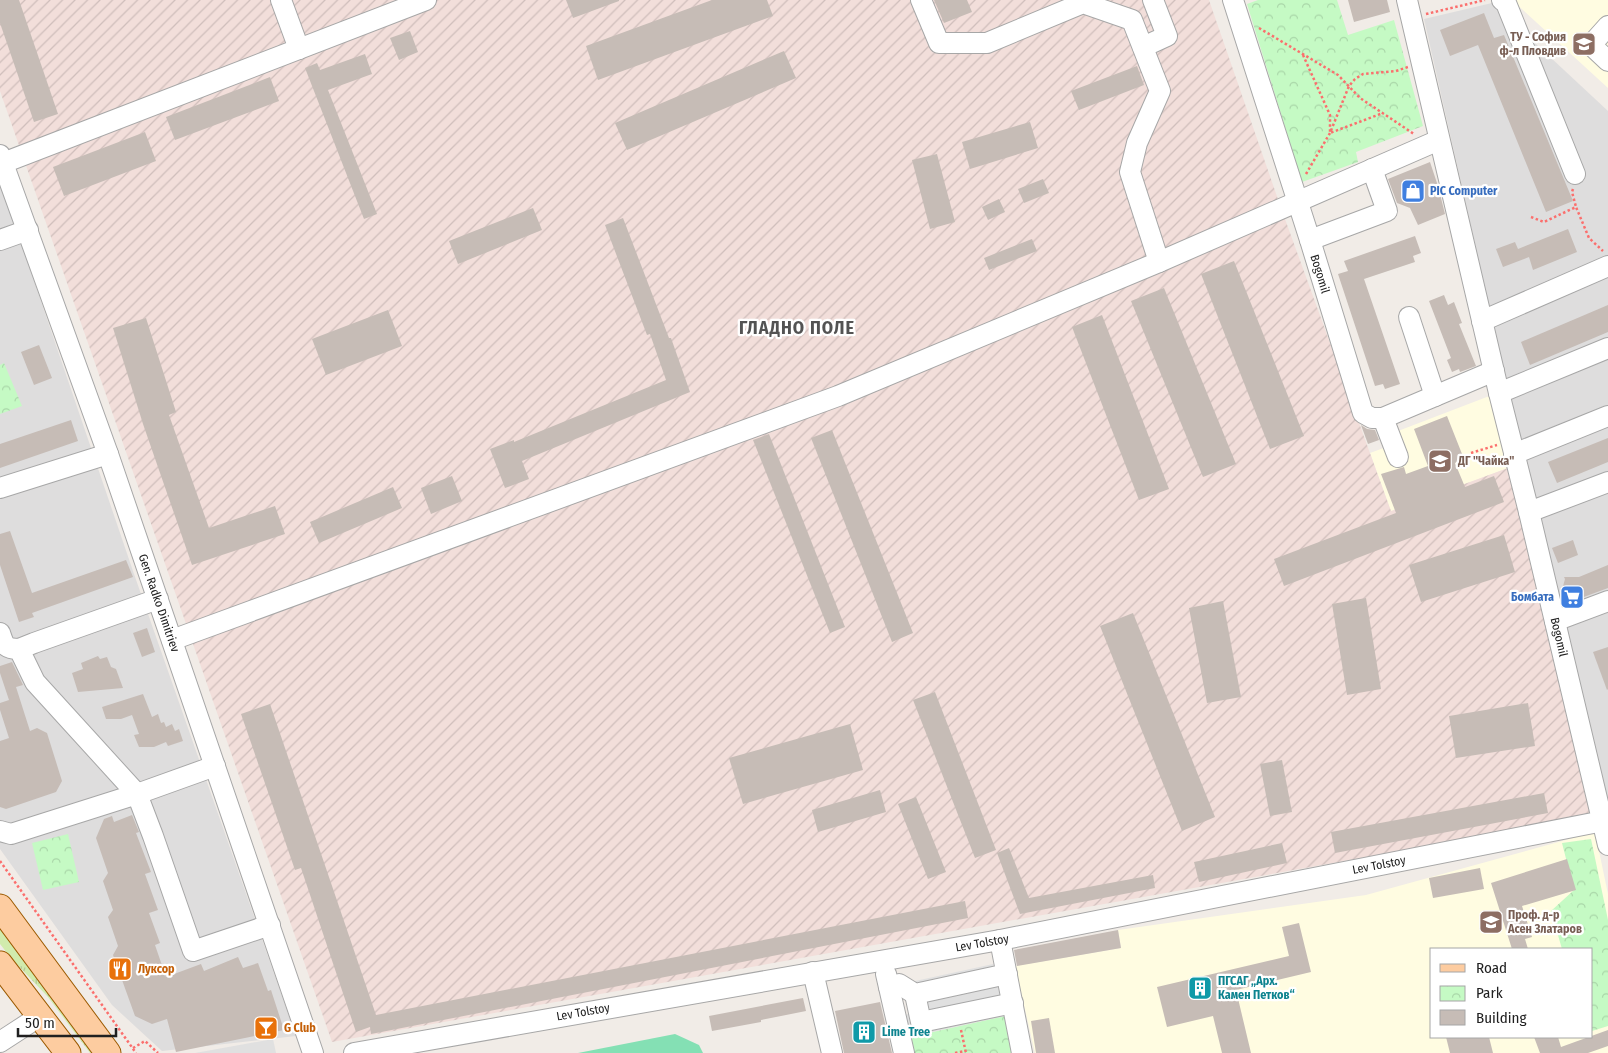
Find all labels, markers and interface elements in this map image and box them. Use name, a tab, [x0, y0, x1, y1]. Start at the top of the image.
place label: ТУ - София ф-л Пловдив	[1500, 30, 1566, 58]
school or university icon: ТУ - София ф-л Пловдив	[1571, 31, 1597, 57]
shop icon: PIC Computer	[1400, 178, 1426, 204]
place label: PIC Computer	[1430, 184, 1498, 198]
street label: Bogomil	[1307, 253, 1333, 295]
district label: ГЛАДНО ПОЛЕ	[739, 317, 855, 339]
school or university icon: ДГ "Чайка"	[1427, 448, 1453, 474]
place label: ДГ "Чайка"	[1457, 454, 1514, 468]
street label: Gen. Radko Dimitriev	[136, 552, 183, 654]
supermarket icon: Бомбата	[1559, 584, 1585, 610]
place label: Бомбата	[1511, 590, 1554, 604]
street label: Bogomil	[1548, 616, 1570, 658]
street label: Lev Tolstoy	[1351, 853, 1407, 877]
place label: Проф. д-р Асен Златаров	[1507, 908, 1582, 936]
school or university icon: Проф. д-р Асен Златаров	[1478, 909, 1504, 935]
street label: Lev Tolstoy	[954, 931, 1010, 955]
legend	[1430, 948, 1593, 1038]
restaurant icon: Луксор	[107, 956, 133, 982]
text: Road	[1476, 959, 1507, 977]
place label: Луксор	[138, 962, 175, 976]
place label: ПГСАГ „Арх. Камен Петков“	[1218, 974, 1295, 1002]
building icon: ПГСАГ „Арх. Камен Петков“	[1187, 975, 1213, 1001]
text: Park	[1476, 984, 1503, 1002]
street label: Lev Tolstoy	[555, 1000, 611, 1024]
scale bar	[18, 1006, 115, 1038]
text: Building	[1476, 1009, 1527, 1027]
text: 50 m	[25, 1014, 55, 1032]
bar icon: G Club	[253, 1015, 279, 1041]
building icon: Lime Tree	[851, 1019, 877, 1045]
place label: G Club	[284, 1021, 316, 1035]
place label: Lime Tree	[882, 1025, 930, 1039]

